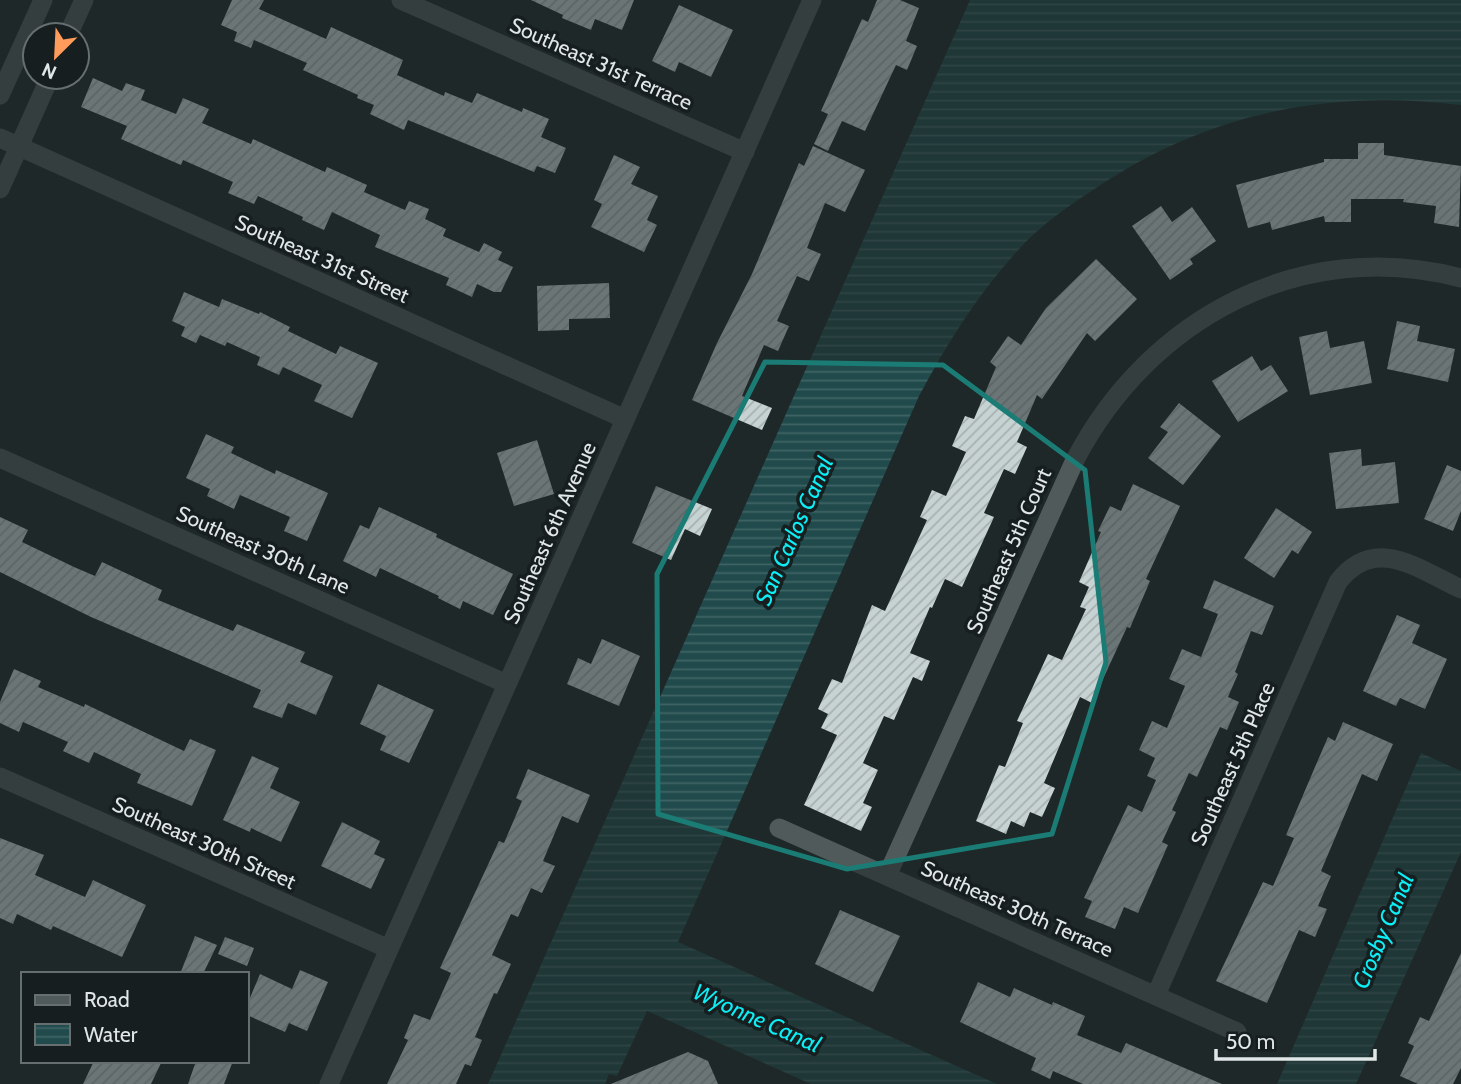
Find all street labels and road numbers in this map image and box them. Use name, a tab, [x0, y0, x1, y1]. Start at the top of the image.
street label: Southeast 31st Terrace	[506, 12, 696, 115]
street label: Southeast 31st Street	[232, 209, 413, 308]
street label: Southeast 6th Avenue	[498, 438, 601, 628]
street label: Southeast 5th Court	[961, 464, 1056, 637]
street label: Southeast 30th Lane	[173, 500, 354, 599]
street label: Southeast 5th Place	[1185, 678, 1280, 849]
street label: Southeast 30th Street	[109, 791, 300, 894]
street label: Southeast 30th Terrace	[917, 855, 1117, 962]

